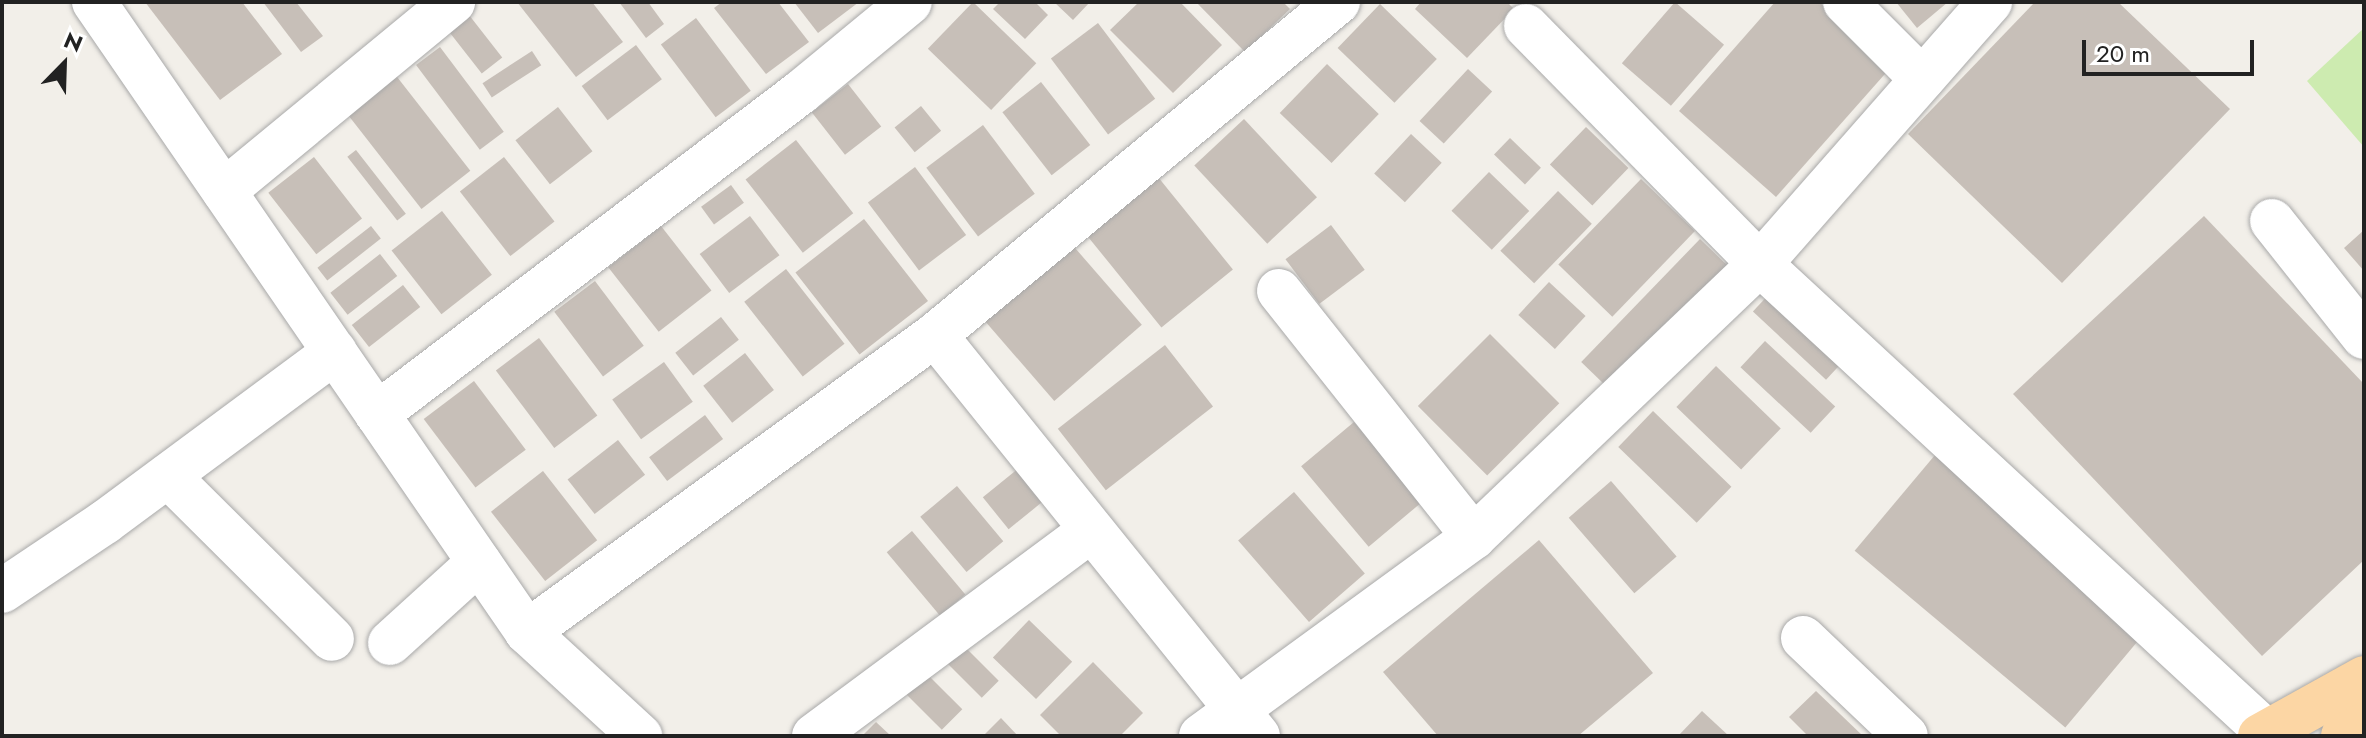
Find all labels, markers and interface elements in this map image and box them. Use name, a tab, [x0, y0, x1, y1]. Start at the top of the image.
north arrow	[24, 24, 104, 104]
text: N	[59, 24, 88, 60]
scale bar	[2086, 24, 2258, 74]
text: 20 m	[2096, 36, 2150, 71]

